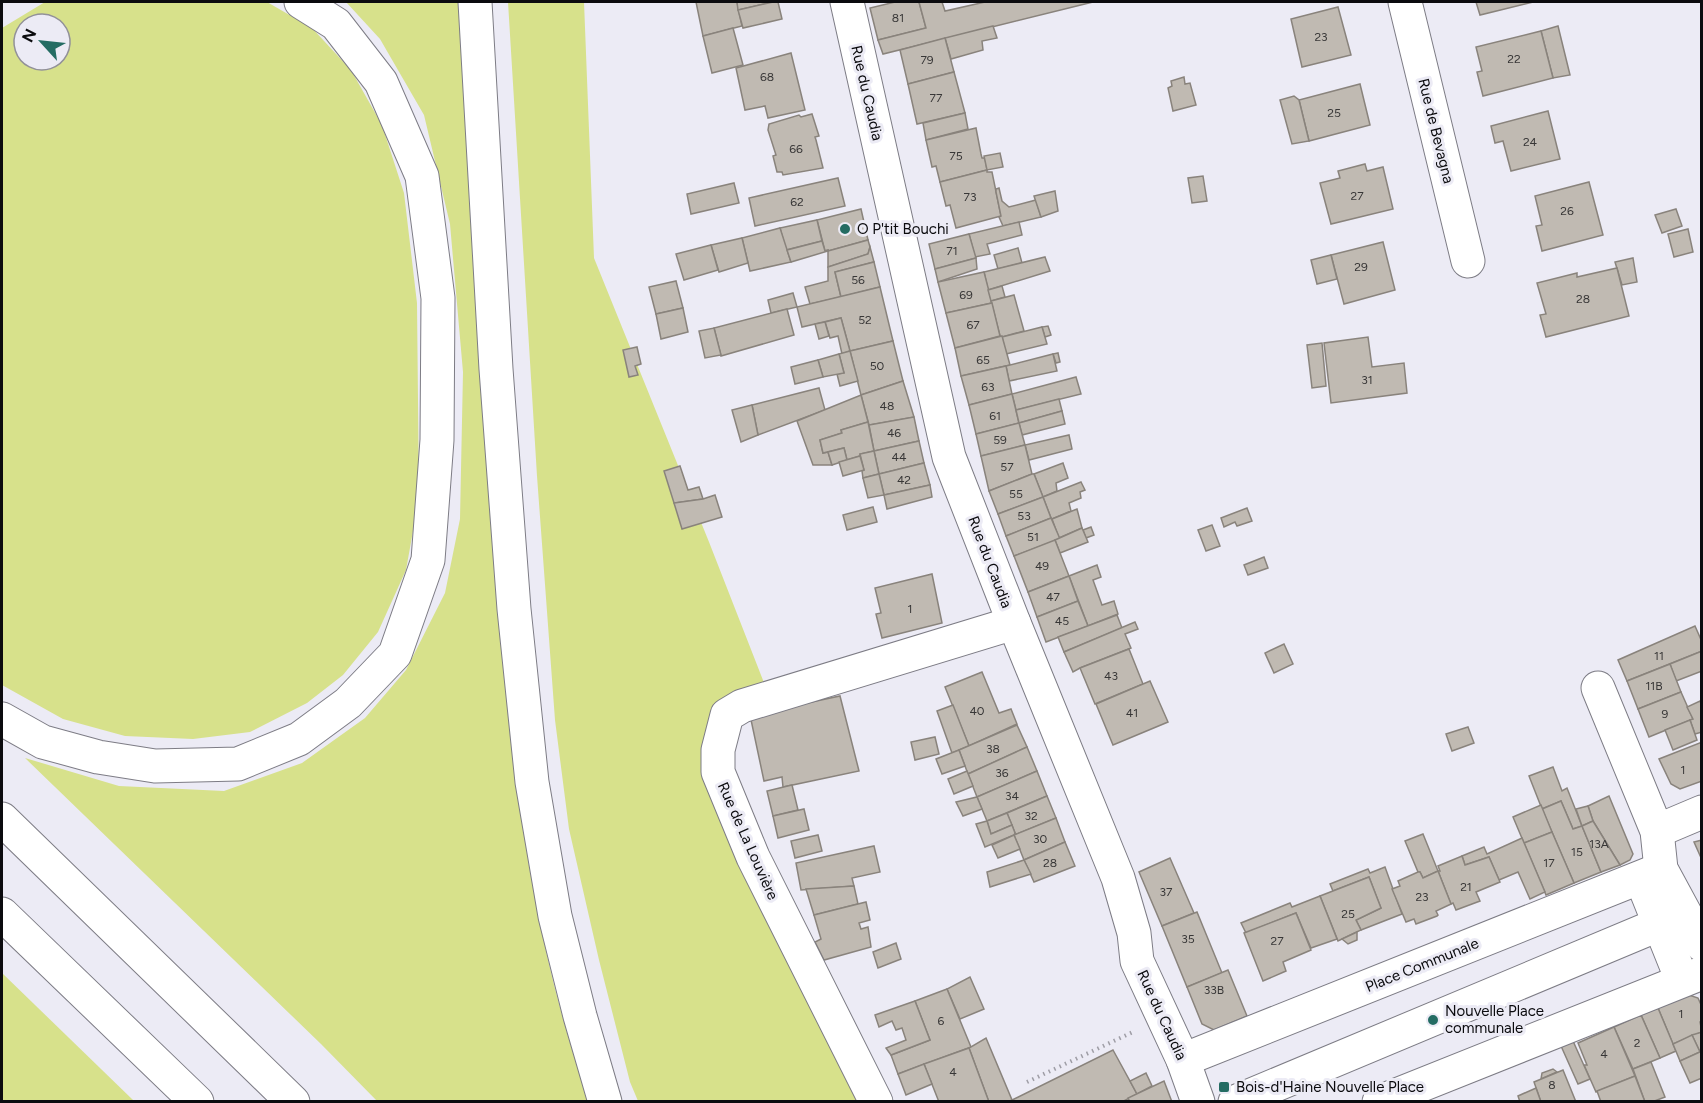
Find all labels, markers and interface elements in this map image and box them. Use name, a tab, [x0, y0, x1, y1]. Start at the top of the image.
house number: 81	[892, 11, 904, 25]
north arrow	[12, 12, 72, 72]
text: N	[18, 26, 40, 45]
house number: 23	[1314, 30, 1328, 44]
street label: Rue du Caudia	[847, 44, 887, 142]
house number: 22	[1507, 52, 1521, 66]
house number: 79	[920, 53, 934, 67]
house number: 68	[760, 70, 774, 84]
street label: Rue de Bevagna	[1414, 77, 1458, 185]
house number: 77	[930, 91, 943, 105]
house number: 25	[1327, 106, 1341, 120]
house number: 24	[1523, 135, 1538, 149]
house number: 66	[789, 142, 803, 156]
house number: 75	[949, 149, 963, 163]
house number: 27	[1350, 189, 1364, 203]
house number: 73	[964, 190, 976, 204]
house number: 62	[790, 195, 804, 209]
house number: 26	[1560, 204, 1574, 218]
place label: O P'tit Bouchi	[857, 220, 949, 238]
marker: O P'tit Bouchi	[838, 222, 852, 236]
house number: 71	[946, 244, 958, 258]
house number: 29	[1354, 260, 1368, 274]
house number: 56	[851, 273, 865, 287]
house number: 69	[959, 288, 973, 302]
house number: 28	[1576, 292, 1590, 306]
house number: 52	[858, 313, 872, 327]
house number: 67	[966, 318, 980, 332]
house number: 65	[976, 353, 990, 367]
house number: 50	[870, 359, 885, 373]
house number: 31	[1361, 373, 1373, 387]
house number: 63	[981, 380, 995, 394]
house number: 48	[880, 399, 894, 413]
house number: 61	[989, 409, 1001, 423]
house number: 46	[887, 426, 901, 440]
house number: 59	[993, 433, 1007, 447]
house number: 44	[892, 450, 907, 464]
house number: 57	[1000, 460, 1014, 474]
house number: 42	[897, 473, 911, 487]
house number: 55	[1009, 487, 1023, 501]
house number: 53	[1017, 509, 1031, 523]
street label: Rue du Caudia	[964, 513, 1016, 611]
house number: 51	[1027, 530, 1039, 544]
house number: 49	[1035, 559, 1049, 573]
house number: 47	[1046, 590, 1060, 604]
house number: 1	[908, 602, 912, 616]
house number: 45	[1055, 614, 1069, 628]
house number: 11	[1654, 649, 1664, 663]
house number: 43	[1104, 669, 1118, 683]
house number: 11B	[1645, 679, 1663, 693]
house number: 40	[969, 704, 985, 718]
house number: 41	[1126, 706, 1138, 720]
house number: 9	[1662, 707, 1669, 721]
house number: 38	[986, 742, 1000, 756]
house number: 1	[1681, 763, 1685, 777]
house number: 36	[995, 766, 1009, 780]
street label: Rue de La Louvière	[714, 779, 782, 903]
house number: 34	[1005, 789, 1020, 803]
house number: 32	[1024, 809, 1038, 823]
house number: 30	[1033, 832, 1047, 846]
house number: 13A	[1589, 837, 1609, 851]
house number: 15	[1571, 845, 1583, 859]
house number: 28	[1043, 856, 1057, 870]
house number: 17	[1543, 856, 1555, 870]
house number: 21	[1460, 880, 1472, 894]
house number: 37	[1160, 885, 1173, 899]
house number: 23	[1415, 890, 1429, 904]
house number: 25	[1341, 907, 1355, 921]
house number: 35	[1181, 932, 1195, 946]
house number: 27	[1270, 934, 1284, 948]
street label: Place Communale	[1363, 934, 1481, 996]
street label: Rue du Caudia	[1133, 967, 1191, 1063]
house number: 33B	[1204, 983, 1224, 997]
place label: Nouvelle Place communale	[1445, 1002, 1544, 1037]
house number: 1	[1679, 1007, 1683, 1021]
marker: Nouvelle Place communale	[1426, 1013, 1440, 1027]
house number: 6	[938, 1014, 945, 1028]
house number: 2	[1634, 1036, 1640, 1050]
house number: 4	[1600, 1047, 1608, 1061]
house number: 4	[949, 1065, 957, 1079]
place label: Bois-d'Haine Nouvelle Place	[1236, 1078, 1424, 1096]
house number: 8	[1548, 1078, 1556, 1092]
marker: Bois-d'Haine Nouvelle Place	[1217, 1080, 1231, 1094]

